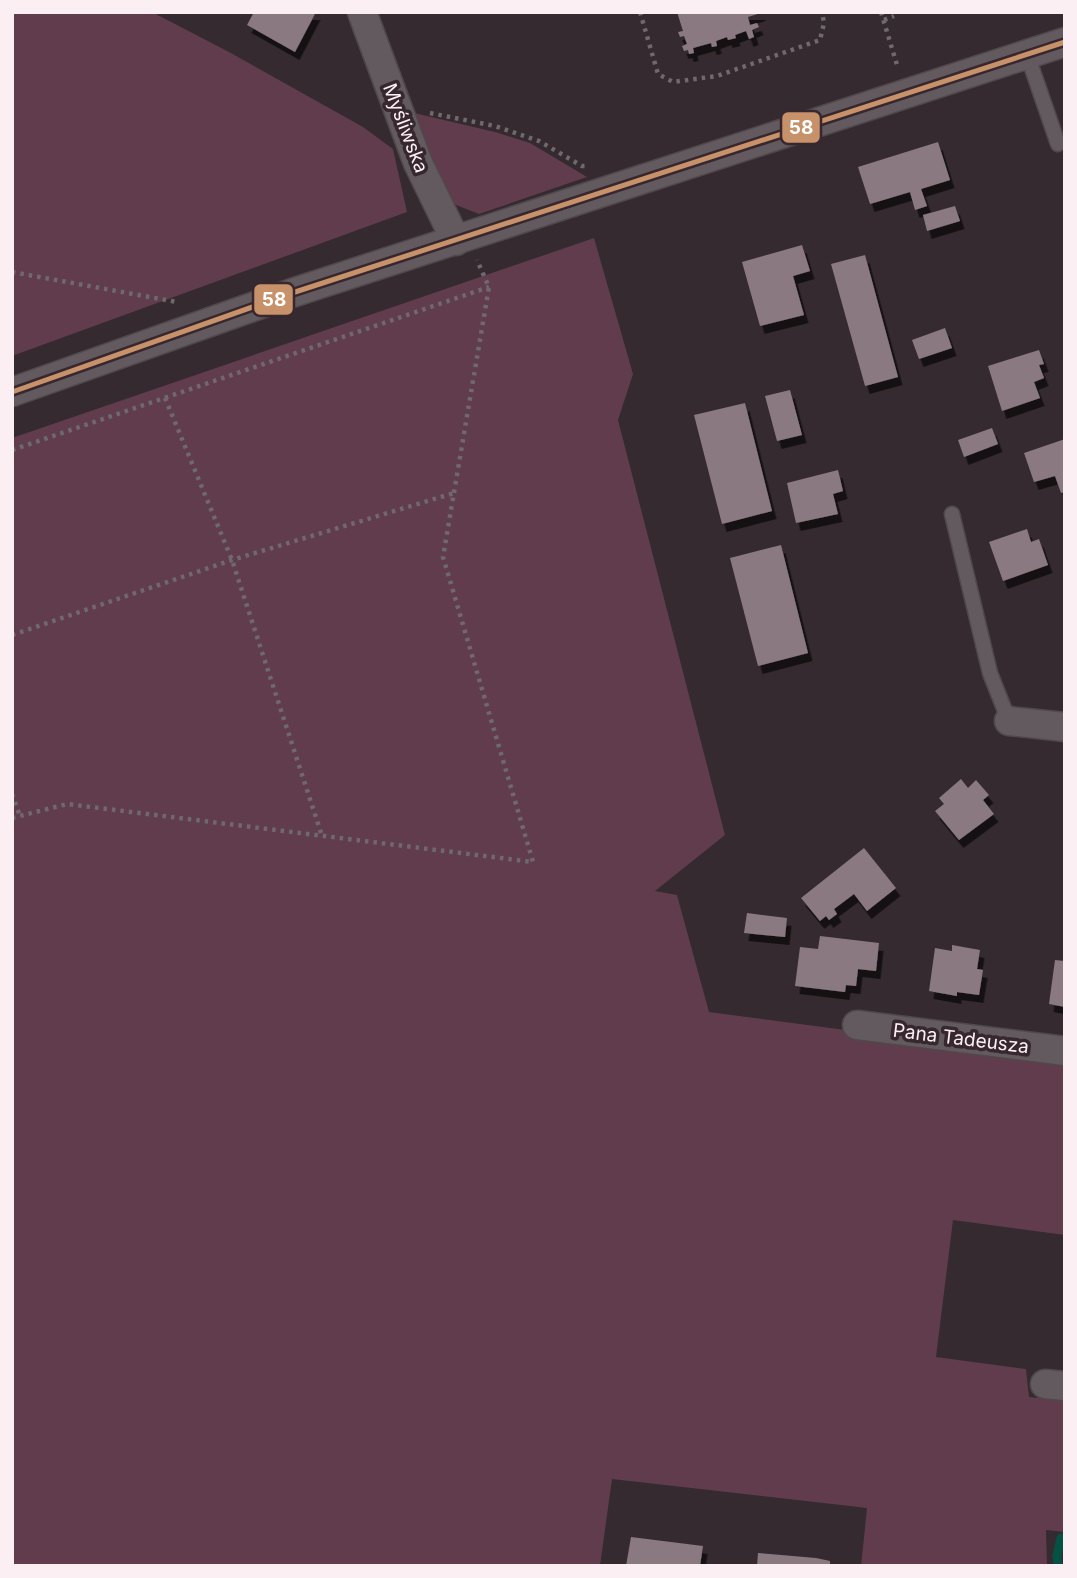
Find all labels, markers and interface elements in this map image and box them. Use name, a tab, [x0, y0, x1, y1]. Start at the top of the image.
street label: Myśliwska	[378, 80, 433, 176]
line badge: 58	[781, 111, 821, 144]
text: 58	[789, 116, 813, 139]
line badge: 58	[253, 283, 294, 316]
text: 58	[262, 288, 286, 311]
street label: Pana Tadeusza	[892, 1019, 1030, 1058]

